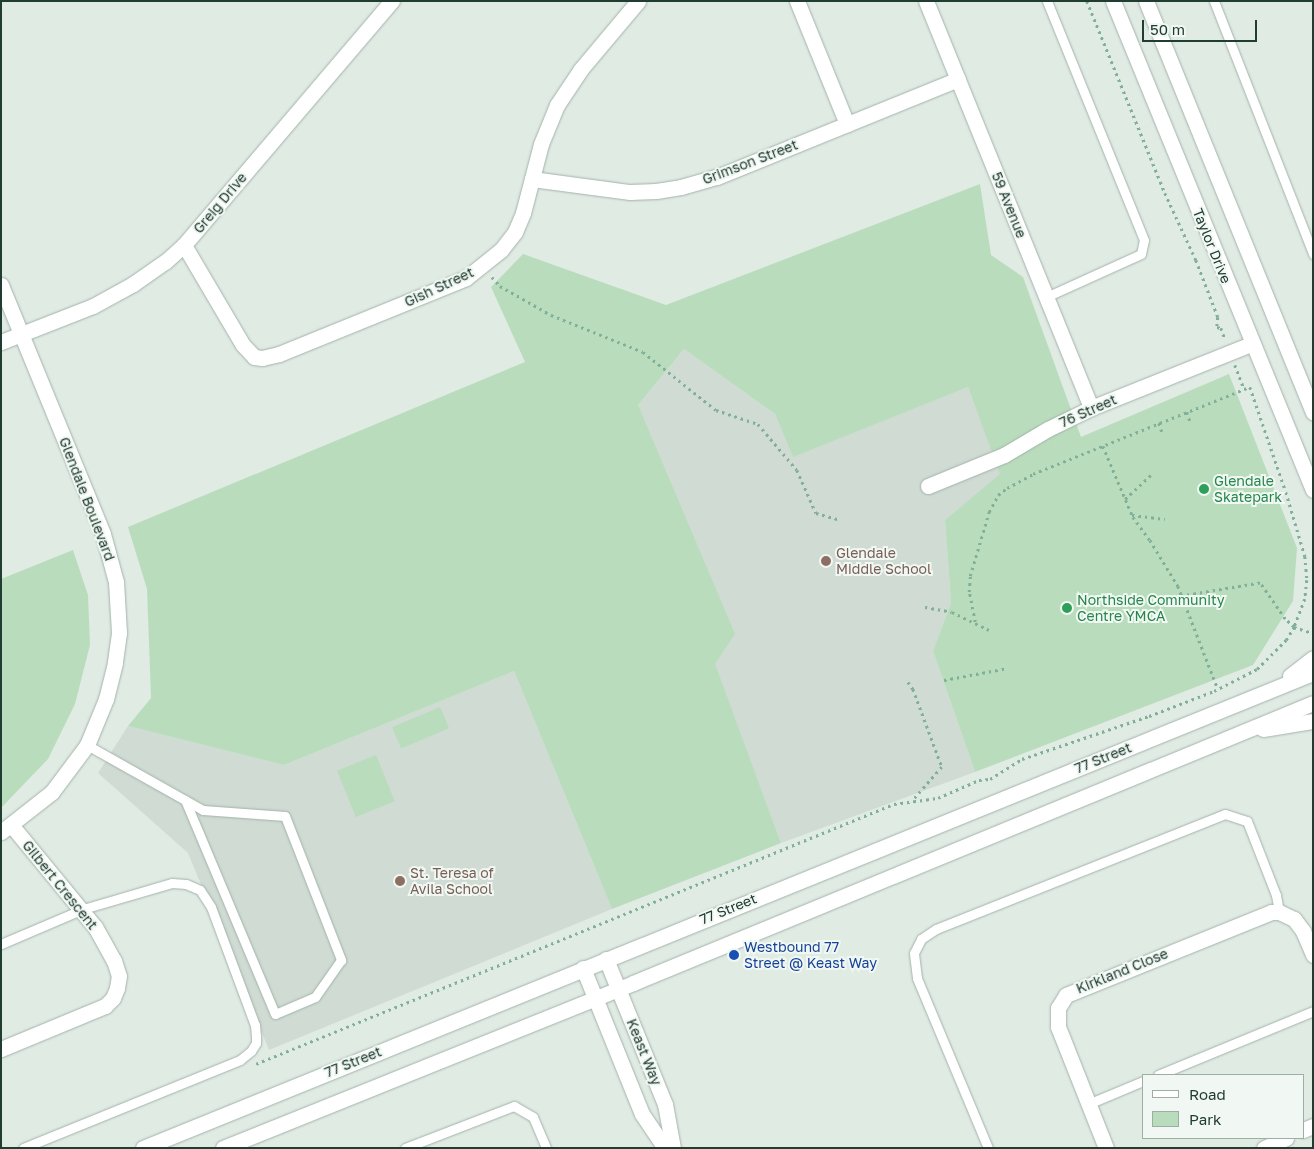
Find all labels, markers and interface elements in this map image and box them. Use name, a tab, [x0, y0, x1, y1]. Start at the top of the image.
scale bar	[1144, 10, 1259, 42]
text: 50 m	[1150, 20, 1185, 38]
street label: Grimson Street	[700, 136, 800, 188]
street label: Greig Drive	[190, 169, 250, 237]
street label: 59 Avenue	[988, 170, 1030, 240]
street label: Taylor Drive	[1189, 206, 1235, 286]
street label: Gish Street	[402, 264, 476, 310]
street label: 76 Street	[1057, 391, 1119, 431]
street label: Glendale Boulevard	[56, 435, 118, 563]
place label: Glendale Skatepark	[1214, 473, 1282, 506]
marker: Glendale Skatepark	[1198, 483, 1210, 495]
place label: Glendale Middle School	[836, 545, 931, 578]
marker: Glendale Middle School	[820, 555, 832, 567]
place label: Northside Community Centre YMCA	[1077, 592, 1225, 624]
marker: Northside Community Centre YMCA	[1061, 602, 1073, 614]
street label: 77 Street	[1072, 739, 1134, 777]
street label: Gilbert Crescent	[19, 837, 101, 933]
place label: St. Teresa of Avila School	[410, 865, 494, 898]
marker: St. Teresa of Avila School	[394, 875, 406, 887]
street label: 77 Street	[697, 890, 759, 928]
place label: Westbound 77 Street @ Keast Way	[744, 939, 877, 972]
street label: Kirkland Close	[1074, 945, 1170, 997]
marker: Westbound 77 Street @ Keast Way	[728, 949, 740, 961]
street label: Keast Way	[623, 1016, 665, 1088]
street label: 77 Street	[322, 1043, 384, 1081]
legend	[1142, 1074, 1304, 1139]
text: Road	[1189, 1085, 1226, 1103]
text: Park	[1189, 1110, 1221, 1128]

